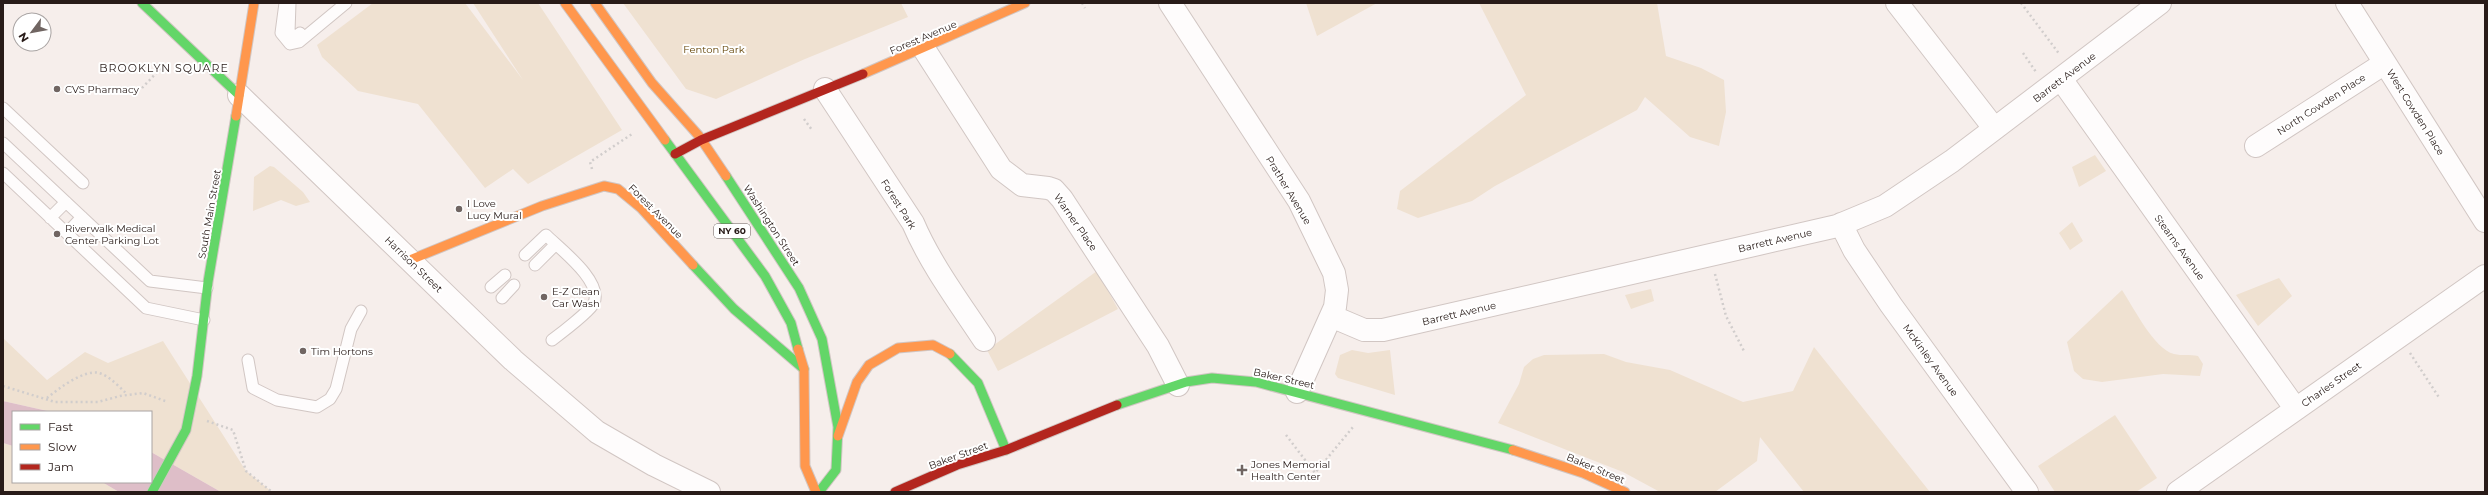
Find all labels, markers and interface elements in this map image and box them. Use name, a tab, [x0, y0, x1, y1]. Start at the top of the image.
north arrow	[12, 12, 52, 52]
street label: Forest Avenue	[888, 17, 959, 57]
text: N	[15, 30, 32, 45]
park label: Fenton Park	[683, 43, 745, 56]
street label: Barrett Avenue	[2030, 49, 2098, 105]
district label: BROOKLYN SQUARE	[99, 61, 229, 75]
street label: West Cowden Place	[2384, 67, 2447, 158]
street label: North Cowden Place	[2274, 71, 2368, 138]
place label: CVS Pharmacy	[65, 83, 139, 96]
marker: CVS Pharmacy	[52, 84, 62, 94]
street label: Prather Avenue	[1263, 154, 1314, 227]
street label: South Main Street	[195, 168, 224, 260]
street label: Forest Park	[878, 177, 919, 232]
street label: Forest Avenue	[626, 181, 686, 241]
street label: Washington Street	[740, 182, 803, 268]
street label: Warner Place	[1051, 191, 1100, 254]
place label: I Love Lucy Mural	[467, 197, 522, 222]
marker: I Love Lucy Mural	[454, 204, 464, 214]
street label: Stearns Avenue	[2151, 212, 2208, 283]
place label: Riverwalk Medical Center Parking Lot	[65, 222, 159, 247]
road number: NY 60	[714, 224, 750, 238]
street label: Barrett Avenue	[1737, 226, 1813, 255]
marker: Riverwalk Medical Center Parking Lot	[52, 229, 62, 239]
street label: Harrison Street	[382, 234, 445, 295]
place label: E-Z Clean Car Wash	[552, 285, 600, 310]
marker: E-Z Clean Car Wash	[539, 292, 549, 302]
street label: Barrett Avenue	[1421, 299, 1497, 328]
street label: McKinley Avenue	[1900, 322, 1961, 399]
place label: Tim Hortons	[311, 345, 373, 358]
marker: Tim Hortons	[298, 346, 308, 356]
street label: Charles Street	[2299, 359, 2364, 410]
street label: Baker Street	[1252, 365, 1316, 392]
legend	[12, 411, 152, 483]
text: Fast	[48, 419, 73, 434]
text: Slow	[48, 439, 77, 454]
street label: Baker Street	[927, 439, 990, 472]
street label: Baker Street	[1565, 450, 1627, 487]
place label: Jones Memorial Health Center	[1250, 458, 1330, 483]
text: Jam	[47, 459, 74, 474]
marker: Jones Memorial Health Center	[1236, 464, 1248, 476]

